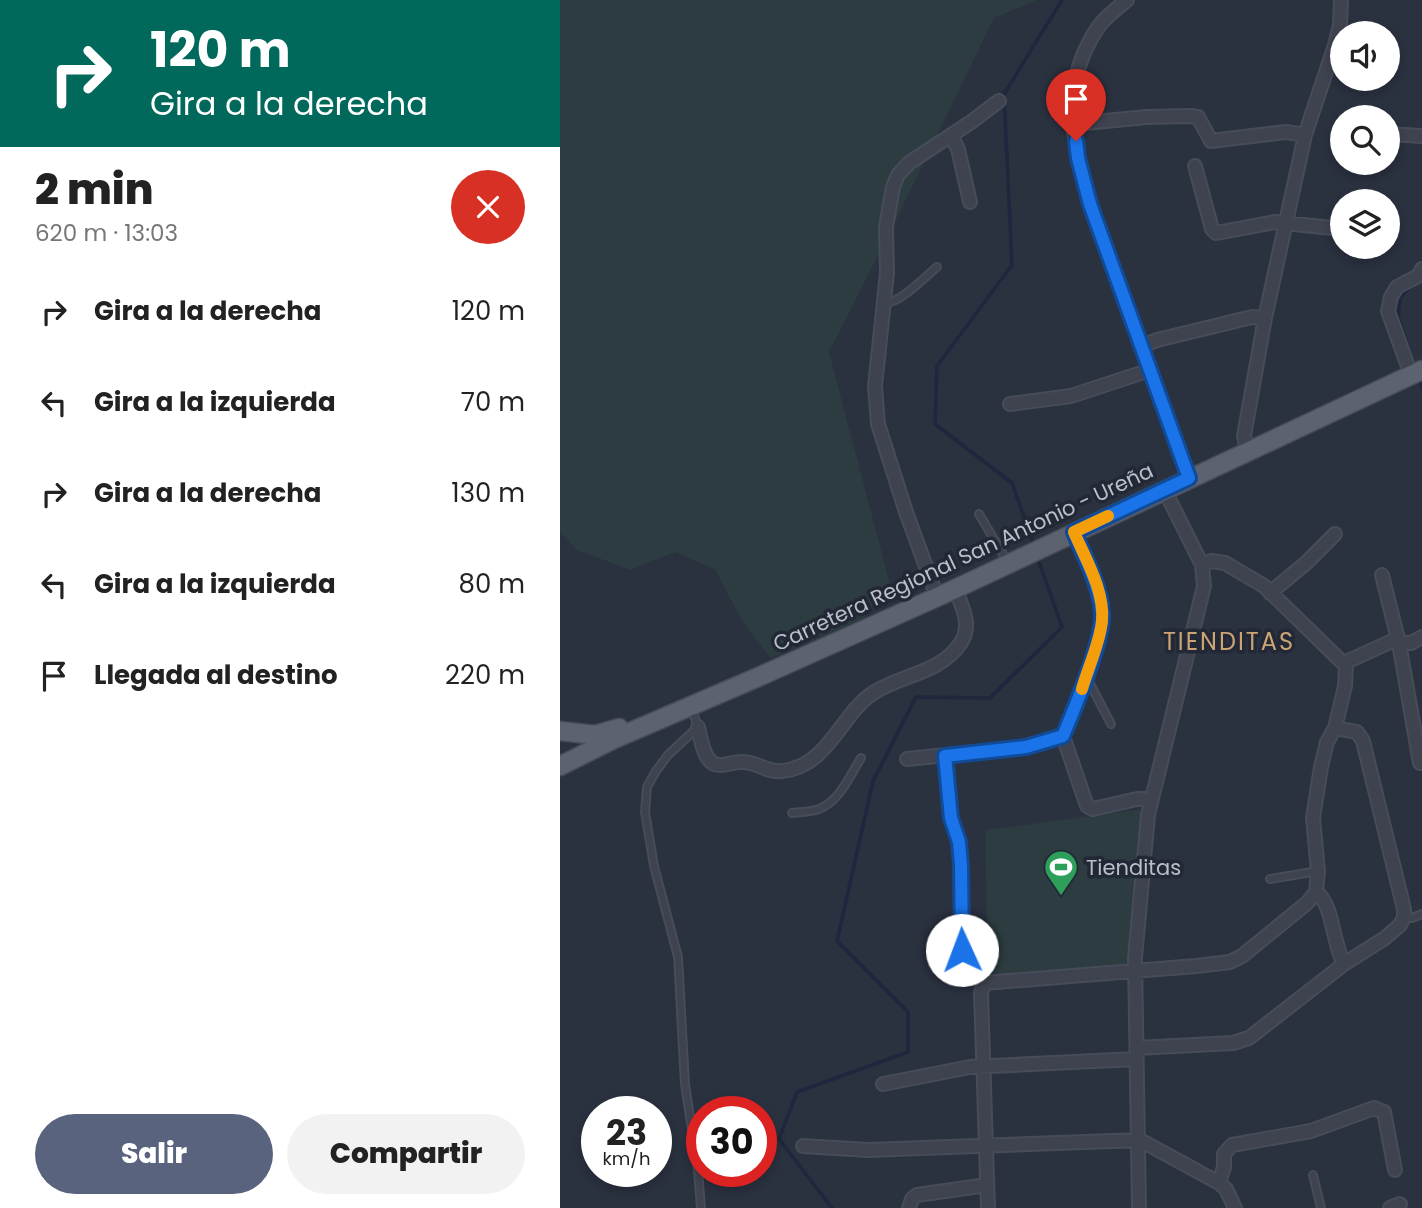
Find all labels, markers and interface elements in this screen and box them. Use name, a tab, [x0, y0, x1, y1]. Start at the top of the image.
text: 120 m	[150, 16, 291, 84]
map controls	[1330, 21, 1400, 259]
button: sound	[1330, 21, 1400, 91]
icon: right	[35, 28, 126, 119]
pin	[1046, 69, 1106, 141]
icon: arrive	[1057, 80, 1095, 118]
text: Gira a la derecha	[150, 81, 428, 126]
button: search	[1330, 105, 1400, 175]
text: 2 min	[35, 160, 153, 219]
button: close	[451, 170, 525, 244]
button: layers	[1330, 189, 1400, 259]
text: 620 m · 13:03	[35, 217, 178, 249]
icon: right	[35, 293, 73, 331]
text: Gira a la derecha	[94, 293, 322, 329]
text: 120 m	[452, 293, 525, 329]
icon: left	[35, 384, 73, 422]
text: Gira a la izquierda	[94, 384, 336, 420]
text: 70 m	[461, 384, 525, 420]
street label: Carretera Regional San Antonio - Ureña	[768, 456, 1158, 658]
icon: right	[35, 475, 73, 513]
text: Gira a la derecha	[94, 475, 322, 511]
text: 130 m	[451, 475, 525, 511]
icon: left	[35, 566, 73, 604]
text: Gira a la izquierda	[94, 566, 336, 602]
text: 80 m	[459, 566, 525, 602]
district label: TIENDITAS	[1163, 625, 1295, 658]
icon: arrive	[35, 657, 73, 695]
text: Llegada al destino	[94, 657, 338, 693]
text: 220 m	[445, 657, 525, 693]
sports icon: Tienditas	[1042, 848, 1080, 897]
place label: Tienditas	[1086, 853, 1181, 882]
position arrow	[925, 913, 999, 987]
speed limit sign: 30	[686, 1096, 777, 1187]
text: 23	[606, 1108, 647, 1157]
button: Salir	[35, 1114, 273, 1194]
button: Compartir	[287, 1114, 525, 1194]
text: km/h	[603, 1146, 650, 1171]

